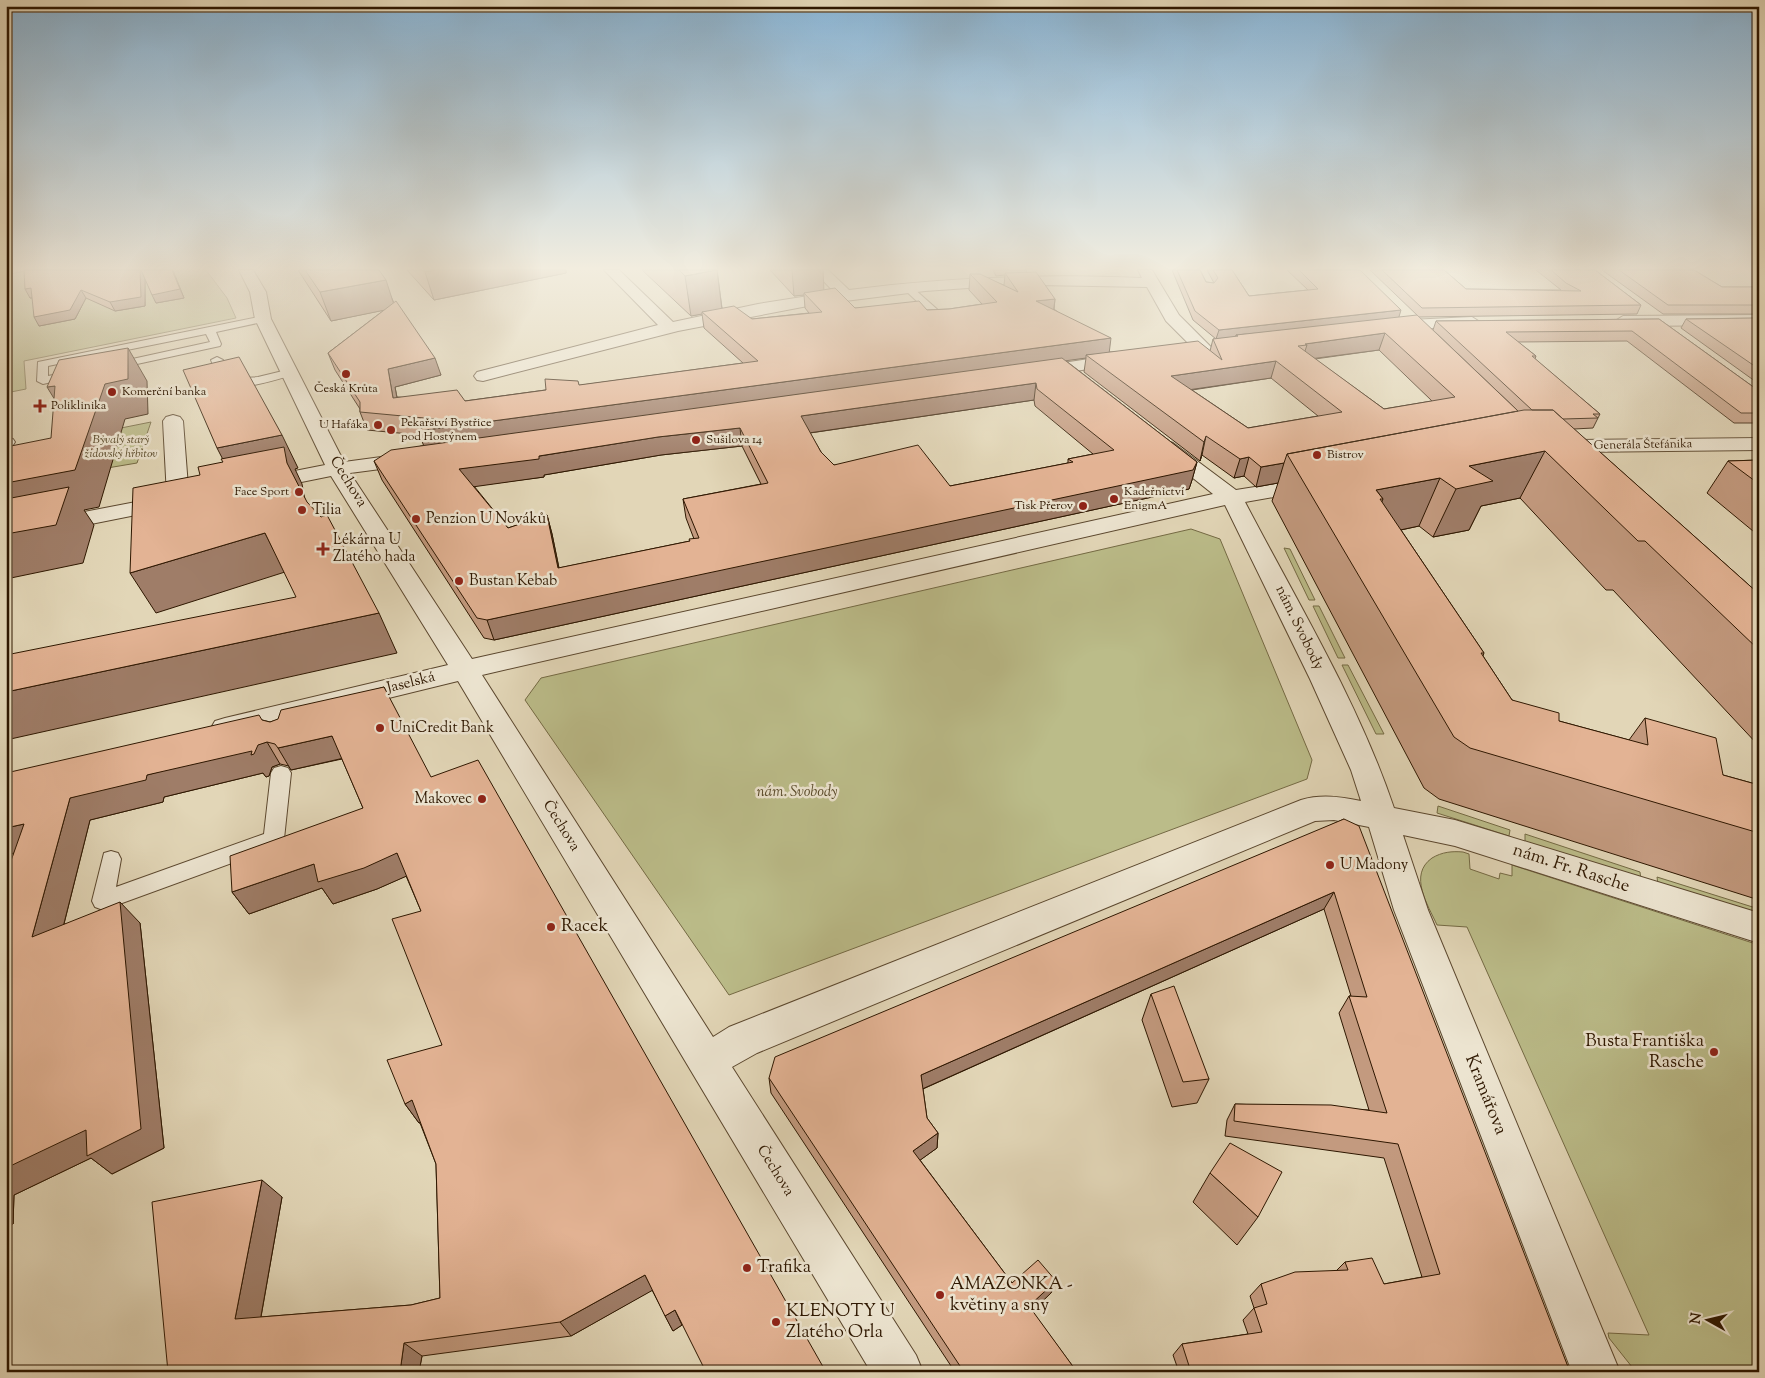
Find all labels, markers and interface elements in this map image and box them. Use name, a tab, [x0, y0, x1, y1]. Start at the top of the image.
marker: Česká Krůta	[340, 368, 352, 380]
place label: Česká Krůta	[314, 380, 378, 398]
place label: Komerční banka	[122, 383, 207, 401]
marker: Komerční banka	[106, 386, 118, 398]
place label: Poliklinika	[51, 397, 107, 415]
marker: Poliklinika	[33, 399, 47, 413]
place label: Pekařství Bystřice pod Hostýnem	[401, 414, 492, 446]
place label: U Hafáka	[319, 416, 368, 434]
marker: U Hafáka	[372, 419, 384, 431]
marker: Pekařství Bystřice pod Hostýnem	[385, 424, 397, 436]
park label: Bývalý starý židovský hřbitov	[85, 431, 157, 463]
place label: Sušilova 14	[706, 431, 762, 449]
marker: Sušilova 14	[690, 434, 702, 446]
street label: Generála Štefánika	[1594, 435, 1693, 455]
place label: Bistrov	[1327, 446, 1365, 464]
marker: Bistrov	[1311, 449, 1323, 461]
street label: Čechova	[324, 452, 373, 512]
place label: Face Sport	[235, 483, 289, 501]
place label: Kadeřnictví EnigmA	[1124, 483, 1185, 515]
marker: Face Sport	[293, 486, 305, 498]
marker: Kadeřnictví EnigmA	[1108, 493, 1120, 505]
place label: Tisk Přerov	[1014, 497, 1074, 515]
place label: Tilia	[312, 500, 342, 521]
marker: Tisk Přerov	[1077, 500, 1089, 512]
marker: Tilia	[296, 504, 308, 516]
place label: Penzion U Nováků	[426, 509, 546, 530]
marker: Penzion U Nováků	[410, 513, 422, 525]
place label: Lékárna U Zlatého hada	[333, 530, 415, 568]
marker: Lékárna U Zlatého hada	[317, 543, 329, 555]
place label: Bustan Kebab	[469, 571, 557, 592]
marker: Bustan Kebab	[453, 575, 465, 587]
street label: nám. Svobody	[1269, 582, 1329, 674]
street label: Jaselská	[384, 667, 438, 699]
place label: UniCredit Bank	[390, 718, 494, 739]
marker: UniCredit Bank	[374, 722, 386, 734]
park label: nám. Svobody	[757, 782, 837, 803]
place label: Makovec	[414, 789, 472, 810]
marker: Makovec	[476, 793, 488, 805]
street label: Čechova	[537, 796, 586, 856]
street label: nám. Fr. Rasche	[1509, 838, 1633, 900]
place label: U Madony	[1340, 855, 1409, 876]
marker: U Madony	[1324, 859, 1336, 871]
place label: Racek	[561, 914, 608, 940]
marker: Racek	[545, 921, 557, 933]
place label: Busta Františka Rasche	[1585, 1029, 1704, 1076]
marker: Busta Františka Rasche	[1708, 1046, 1720, 1058]
street label: Kramářova	[1457, 1051, 1513, 1139]
street label: Čechova	[751, 1141, 800, 1201]
place label: Trafika	[757, 1255, 811, 1281]
marker: Trafika	[741, 1262, 753, 1274]
place label: AMAZONKA - květiny a sny	[950, 1272, 1073, 1319]
marker: AMAZONKA - květiny a sny	[934, 1289, 946, 1301]
north arrow	[1682, 1296, 1732, 1346]
place label: KLENOTY U Zlatého Orla	[786, 1299, 895, 1346]
text: N	[1686, 1312, 1708, 1325]
marker: KLENOTY U Zlatého Orla	[770, 1316, 782, 1328]

